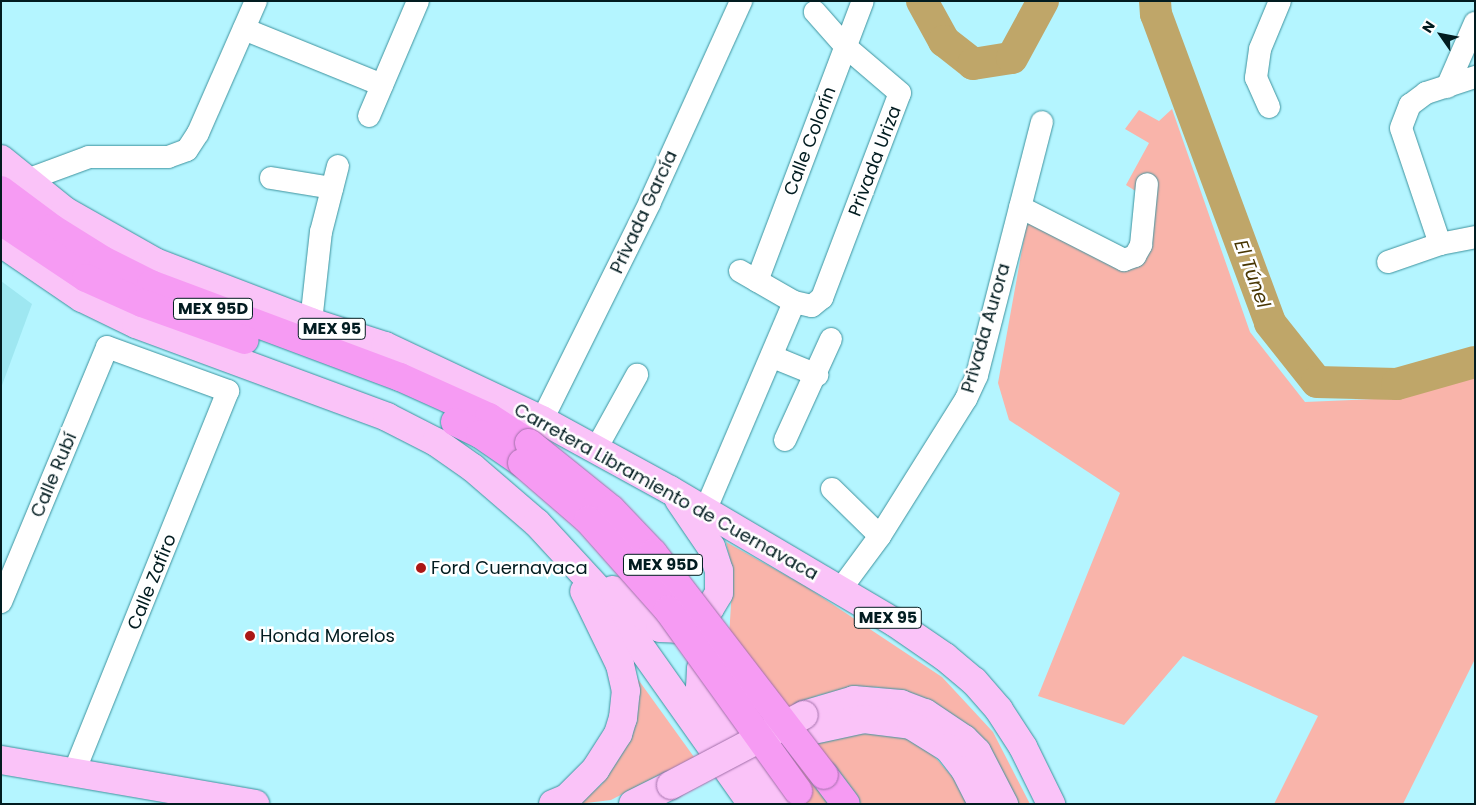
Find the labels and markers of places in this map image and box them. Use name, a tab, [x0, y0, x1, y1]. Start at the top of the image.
place label: Ford Cuernavaca	[431, 557, 588, 579]
marker: Ford Cuernavaca	[415, 562, 427, 574]
place label: Honda Morelos	[260, 625, 395, 647]
marker: Honda Morelos	[244, 630, 256, 642]

